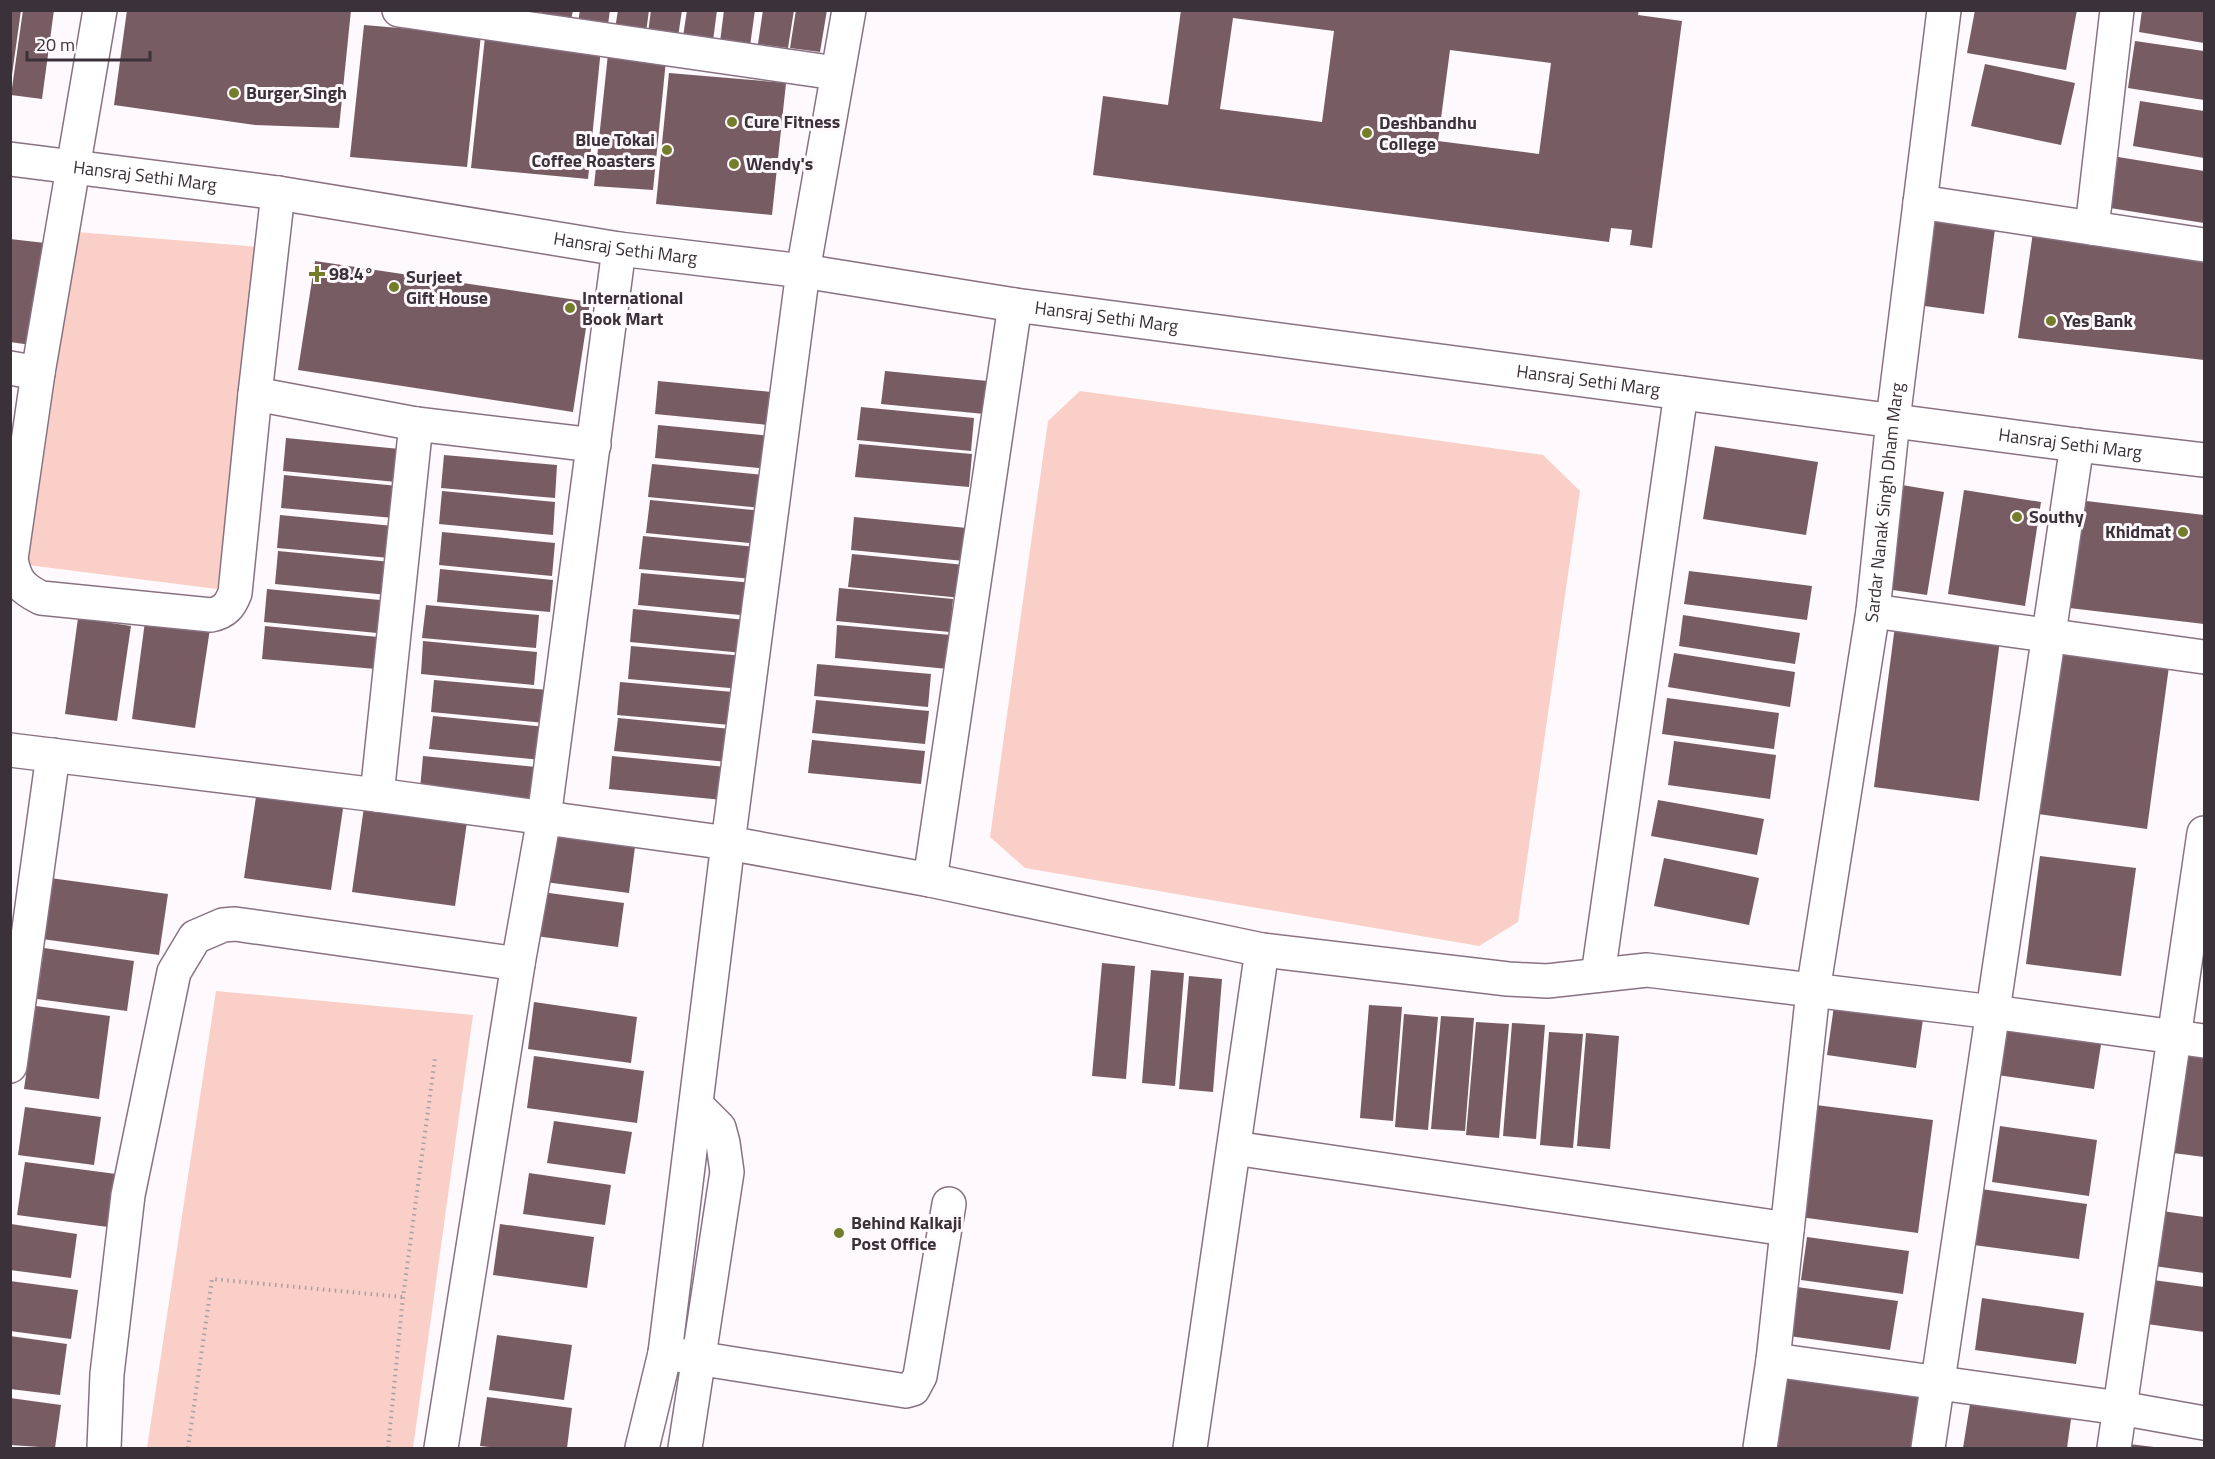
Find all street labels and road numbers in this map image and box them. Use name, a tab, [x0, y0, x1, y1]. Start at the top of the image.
street label: Hansraj Sethi Marg	[72, 153, 218, 198]
street label: Hansraj Sethi Marg	[552, 224, 699, 271]
street label: Hansraj Sethi Marg	[1033, 294, 1180, 339]
street label: Hansraj Sethi Marg	[1515, 357, 1662, 403]
street label: Sardar Nanak Singh Dham Marg	[1857, 381, 1911, 624]
street label: Hansraj Sethi Marg	[1997, 421, 2144, 466]

